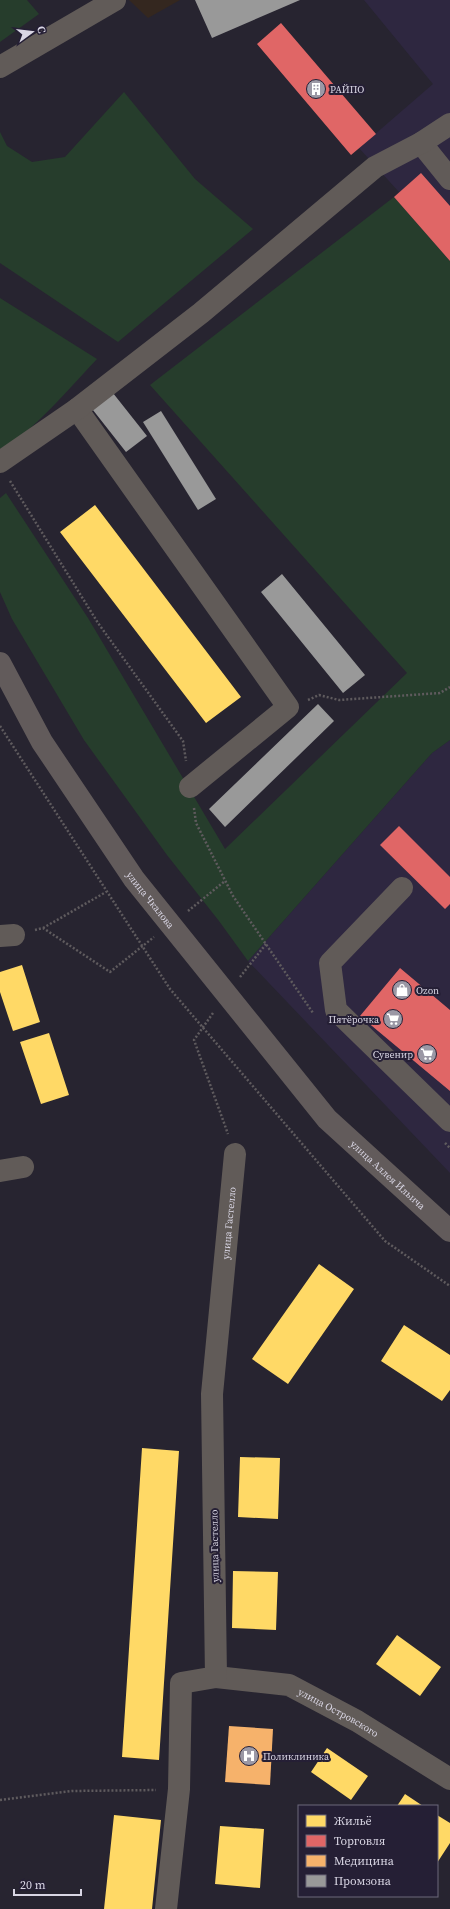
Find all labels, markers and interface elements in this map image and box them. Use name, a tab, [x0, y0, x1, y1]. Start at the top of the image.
north arrow	[12, 12, 52, 52]
text: С	[33, 24, 49, 35]
building icon: РАЙПО	[305, 78, 327, 100]
place label: РАЙПО	[330, 83, 364, 96]
street label: улица Чкалова	[124, 869, 178, 932]
shop icon: Ozon	[391, 979, 413, 1001]
place label: Ozon	[416, 984, 439, 997]
supermarket icon: Пятёрочка	[382, 1008, 404, 1030]
place label: Пятёрочка	[329, 1013, 380, 1026]
supermarket icon: Сувенир	[416, 1043, 438, 1065]
place label: Сувенир	[373, 1048, 413, 1061]
street label: улица Аллея Ильича	[347, 1137, 429, 1213]
street label: улица Гастелло	[219, 1186, 239, 1260]
street label: улица Гастелло	[207, 1509, 222, 1582]
street label: улица Островского	[296, 1685, 381, 1740]
hospital icon: Поликлиника	[238, 1745, 260, 1767]
place label: Поликлиника	[263, 1750, 330, 1763]
legend	[298, 1805, 438, 1897]
text: Жильё	[334, 1813, 372, 1829]
text: Торговля	[334, 1833, 385, 1849]
text: Медицина	[334, 1853, 395, 1869]
scale bar	[14, 1871, 81, 1897]
text: Промзона	[334, 1873, 392, 1889]
text: 20 m	[20, 1877, 46, 1893]

